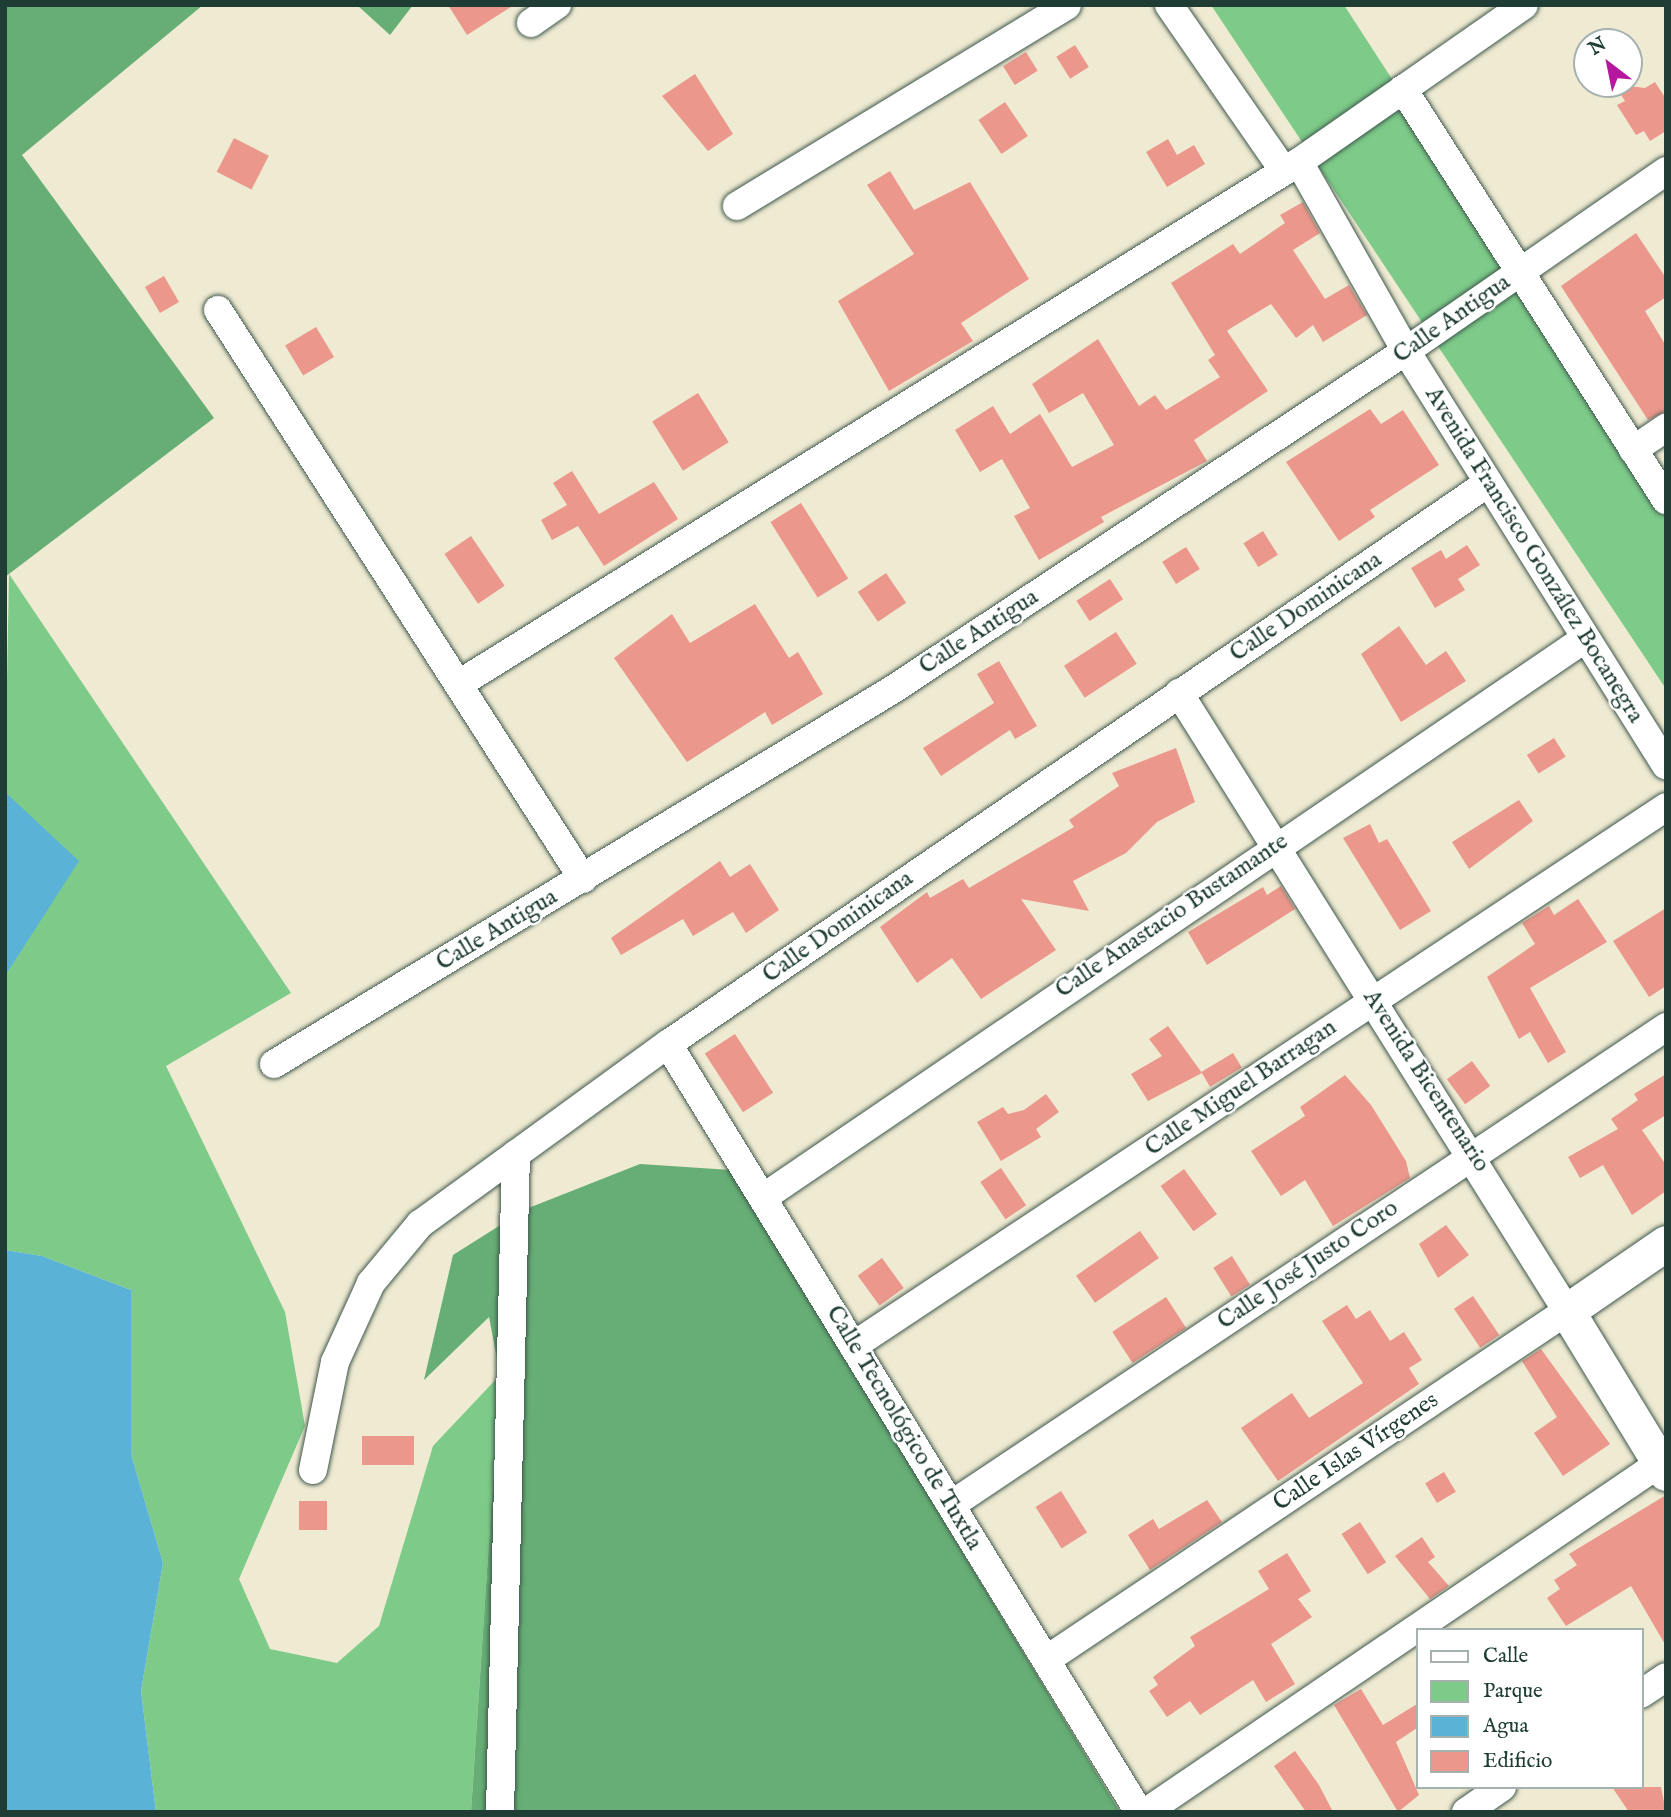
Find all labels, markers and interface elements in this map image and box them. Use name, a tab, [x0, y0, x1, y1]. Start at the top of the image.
north arrow	[1573, 28, 1643, 98]
text: N	[1585, 32, 1611, 61]
street label: Calle Antigua	[1388, 268, 1516, 370]
street label: Avenida Francisco González Bocanegra	[1418, 382, 1650, 728]
street label: Calle Dominicana	[1225, 546, 1387, 668]
street label: Calle Antigua	[914, 583, 1044, 681]
street label: Calle Anastacio Bustamante	[1050, 827, 1294, 1005]
street label: Calle Dominicana	[757, 864, 919, 990]
street label: Calle Antigua	[431, 883, 563, 977]
street label: Avenida Bicentenario	[1356, 984, 1496, 1178]
street label: Calle Miguel Barragan	[1140, 1013, 1342, 1163]
street label: Calle José Justo Coro	[1212, 1194, 1404, 1336]
street label: Calle Tecnológico de Tuxtla	[820, 1301, 988, 1555]
street label: Calle Islas Vírgenes	[1268, 1386, 1444, 1518]
legend	[1416, 1628, 1643, 1789]
text: Calle	[1483, 1643, 1528, 1670]
text: Parque	[1483, 1678, 1543, 1705]
text: Agua	[1483, 1713, 1529, 1740]
text: Edificio	[1483, 1748, 1552, 1775]

